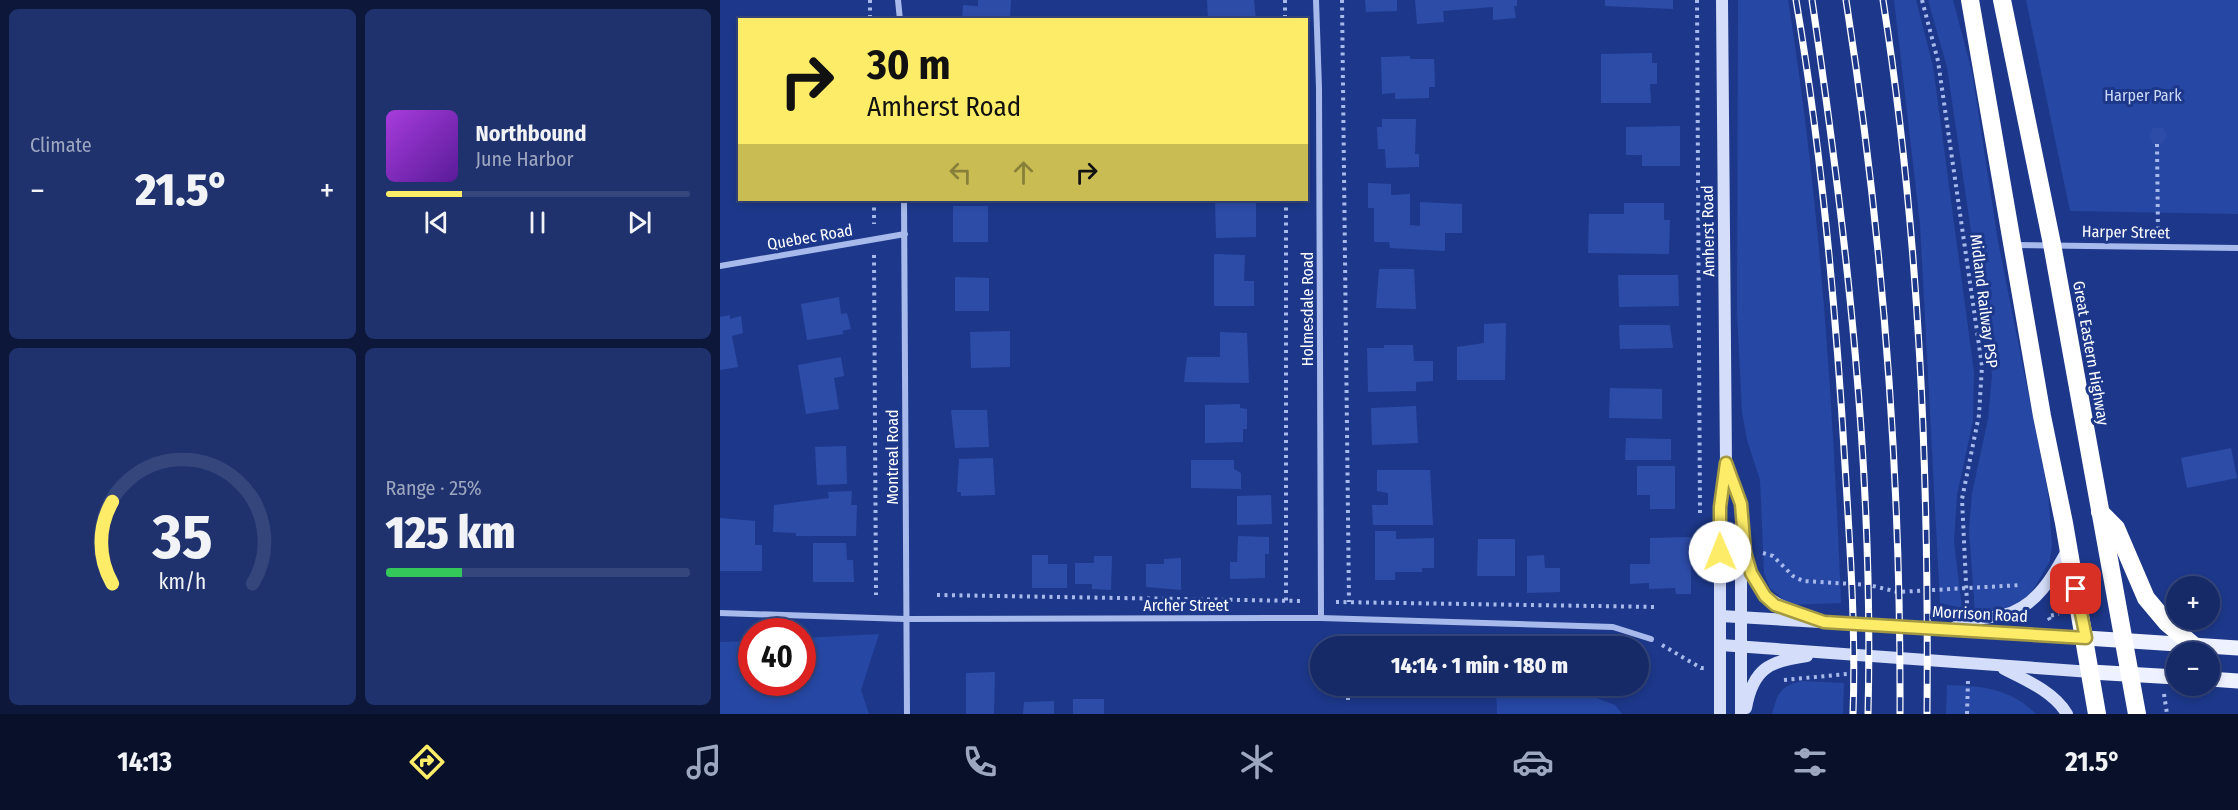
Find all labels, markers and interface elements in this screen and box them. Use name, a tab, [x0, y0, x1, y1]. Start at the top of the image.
text: 30 m	[867, 40, 951, 90]
icon: right	[768, 42, 846, 120]
park label: Harper Park	[2104, 86, 2182, 105]
text: Amherst Road	[867, 91, 1021, 123]
text: Northbound	[476, 120, 586, 147]
text: Climate	[30, 133, 92, 157]
text: June Harbor	[476, 147, 574, 171]
icon: left	[944, 156, 977, 189]
icon: ahead	[1007, 156, 1040, 189]
icon: right	[1070, 156, 1103, 189]
text: 21.5°	[135, 163, 229, 217]
text: −	[30, 171, 45, 211]
text: +	[319, 171, 334, 211]
street label: Amherst Road	[1698, 185, 1718, 277]
icon: previous	[420, 206, 453, 239]
icon: pause	[521, 206, 554, 239]
icon: next	[623, 206, 656, 239]
street label: Quebec Road	[766, 220, 854, 254]
street label: Harper Street	[2082, 222, 2171, 242]
street label: Midland Railway PSP	[1966, 233, 2002, 369]
street label: Holmesdale Road	[1298, 252, 1317, 366]
street label: Great Eastern Highway	[2069, 279, 2113, 427]
street label: Montreal Road	[883, 409, 902, 505]
text: Range · 25%	[386, 476, 482, 500]
text: 35	[151, 500, 212, 575]
text: 125 km	[386, 506, 515, 560]
position arrow	[1688, 520, 1752, 584]
pin	[2050, 563, 2101, 614]
text: km/h	[158, 569, 206, 595]
icon: arrive	[2059, 572, 2092, 605]
map controls	[2166, 576, 2220, 696]
button: +	[2166, 576, 2220, 630]
street label: Archer Street	[1143, 596, 1229, 615]
street label: Morrison Road	[1932, 602, 2028, 626]
speed limit sign: 40	[738, 618, 816, 696]
button: −	[2166, 642, 2220, 696]
text: 14:14 · 1 min · 180 m	[1391, 652, 1568, 679]
icon: directions	[406, 741, 448, 783]
icon: music	[683, 741, 725, 783]
icon: phone	[959, 741, 1001, 783]
icon: climate	[1236, 741, 1278, 783]
icon: car	[1512, 741, 1554, 783]
icon: filters	[1789, 741, 1831, 783]
text: 14:13	[117, 746, 172, 778]
text: 21.5°	[2065, 746, 2121, 778]

